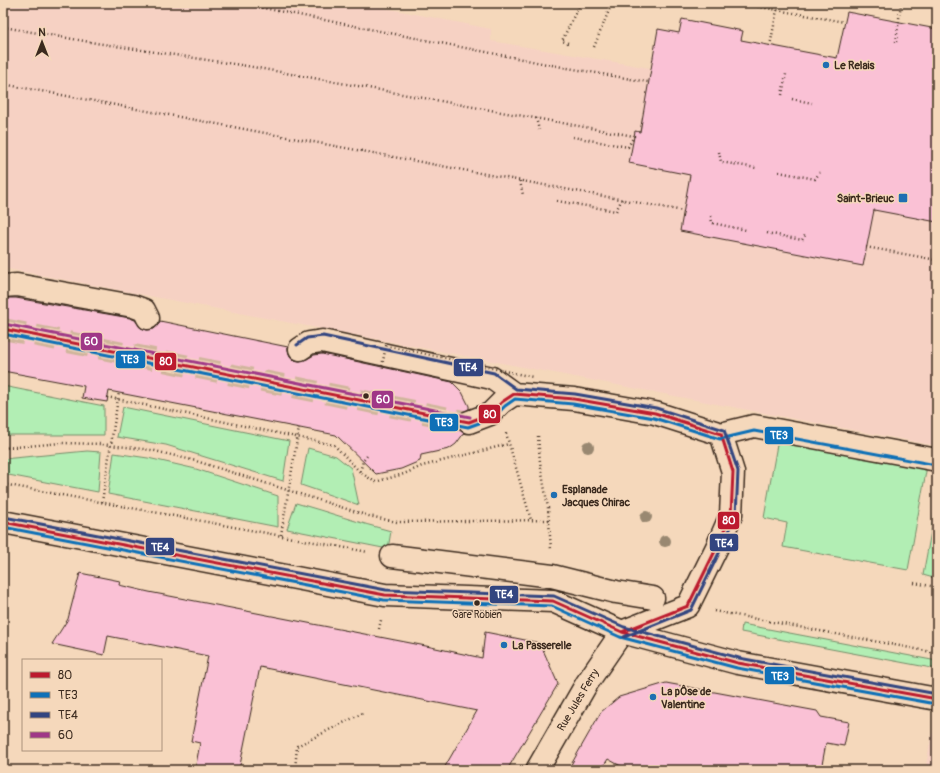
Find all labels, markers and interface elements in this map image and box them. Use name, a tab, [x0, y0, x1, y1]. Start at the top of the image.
north arrow	[22, 22, 62, 62]
text: N	[38, 26, 46, 39]
place label: Le Relais	[834, 59, 874, 72]
marker: Le Relais	[821, 60, 831, 70]
place label: Saint-Brieuc	[837, 192, 894, 205]
marker: Saint-Brieuc	[897, 192, 909, 204]
line badge: 60	[80, 332, 103, 351]
text: 60	[84, 335, 98, 348]
line badge: TE3	[115, 350, 146, 369]
line badge: 80	[154, 352, 177, 371]
text: TE3	[120, 353, 139, 366]
text: 80	[159, 355, 173, 368]
line badge: TE4	[453, 358, 484, 377]
text: TE4	[458, 361, 478, 374]
line badge: 60	[371, 390, 394, 409]
unlabelled marker	[361, 391, 371, 401]
text: 60	[376, 393, 390, 406]
line badge: 80	[478, 404, 501, 424]
text: 80	[483, 408, 497, 421]
line badge: TE3	[429, 413, 459, 432]
text: TE3	[434, 416, 453, 429]
line badge: TE3	[764, 426, 794, 445]
text: TE3	[769, 429, 788, 442]
place label: Esplanade Jacques Chirac	[562, 483, 630, 509]
marker: Esplanade Jacques Chirac	[549, 490, 559, 500]
line badge: 80	[717, 511, 740, 530]
text: 80	[722, 514, 736, 527]
line badge: TE4	[709, 533, 739, 552]
line badge: TE4	[145, 537, 175, 556]
text: TE4	[714, 537, 734, 550]
text: TE4	[150, 541, 170, 554]
line badge: TE4	[489, 585, 519, 604]
text: TE4	[494, 588, 514, 601]
marker: Gare Robien	[472, 598, 482, 608]
place label: Gare Robien	[452, 609, 502, 621]
place label: La Passerelle	[512, 639, 572, 652]
marker: La Passerelle	[499, 640, 509, 650]
legend	[22, 659, 162, 751]
street label: Rue Jules Ferry	[554, 666, 602, 733]
line badge: TE3	[764, 666, 795, 685]
text: 80	[58, 668, 72, 683]
text: TE3	[770, 670, 789, 683]
place label: La pÔse de Valentine	[661, 684, 712, 711]
text: TE3	[58, 688, 78, 703]
marker: La pÔse de Valentine	[648, 692, 658, 702]
text: TE4	[58, 708, 78, 723]
text: 60	[58, 728, 73, 743]

